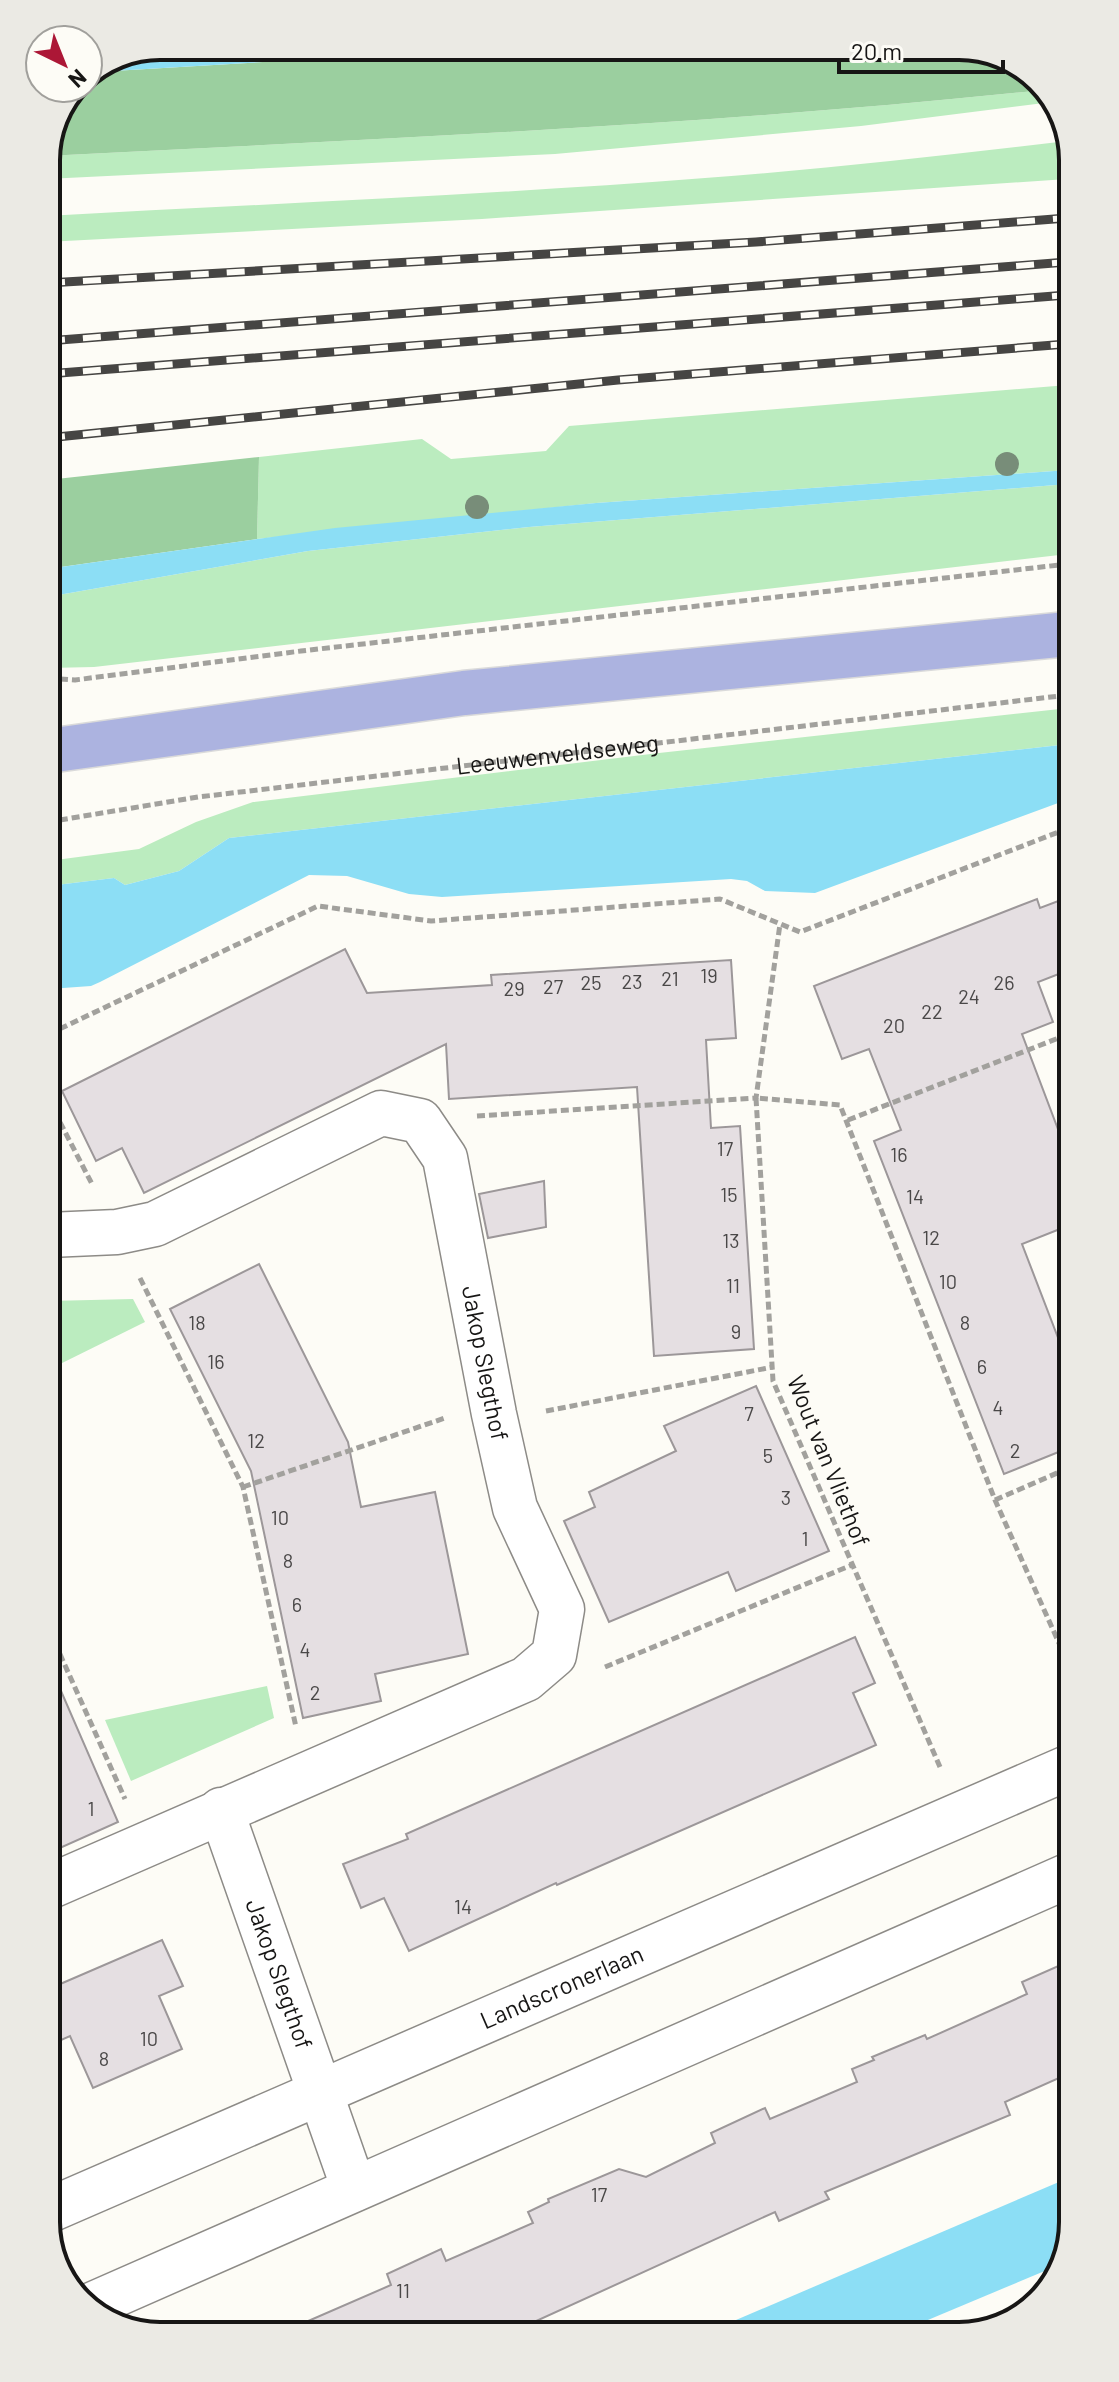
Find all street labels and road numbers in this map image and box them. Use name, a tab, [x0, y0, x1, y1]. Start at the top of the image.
street label: Leeuwenveldseweg	[455, 727, 660, 780]
street label: Jakop Slegthof	[457, 1283, 515, 1443]
street label: Wout van Vliethof	[782, 1371, 877, 1550]
street label: Jakop Slegthof	[240, 1895, 320, 2053]
street label: Landscronerlaan	[475, 1938, 647, 2034]

